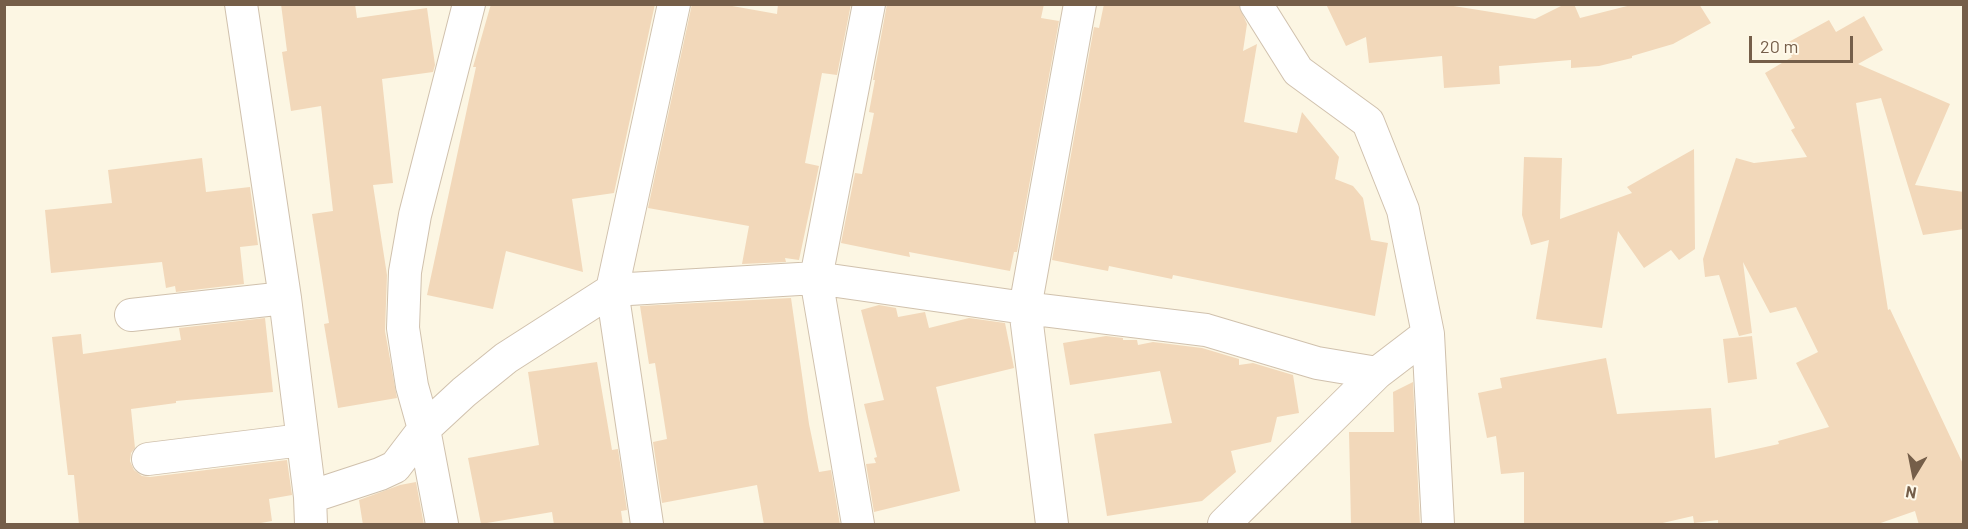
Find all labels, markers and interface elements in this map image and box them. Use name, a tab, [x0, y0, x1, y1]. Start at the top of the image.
scale bar	[1752, 24, 1856, 62]
text: 20 m	[1760, 35, 1798, 57]
north arrow	[1884, 445, 1944, 505]
text: N	[1904, 483, 1918, 503]

